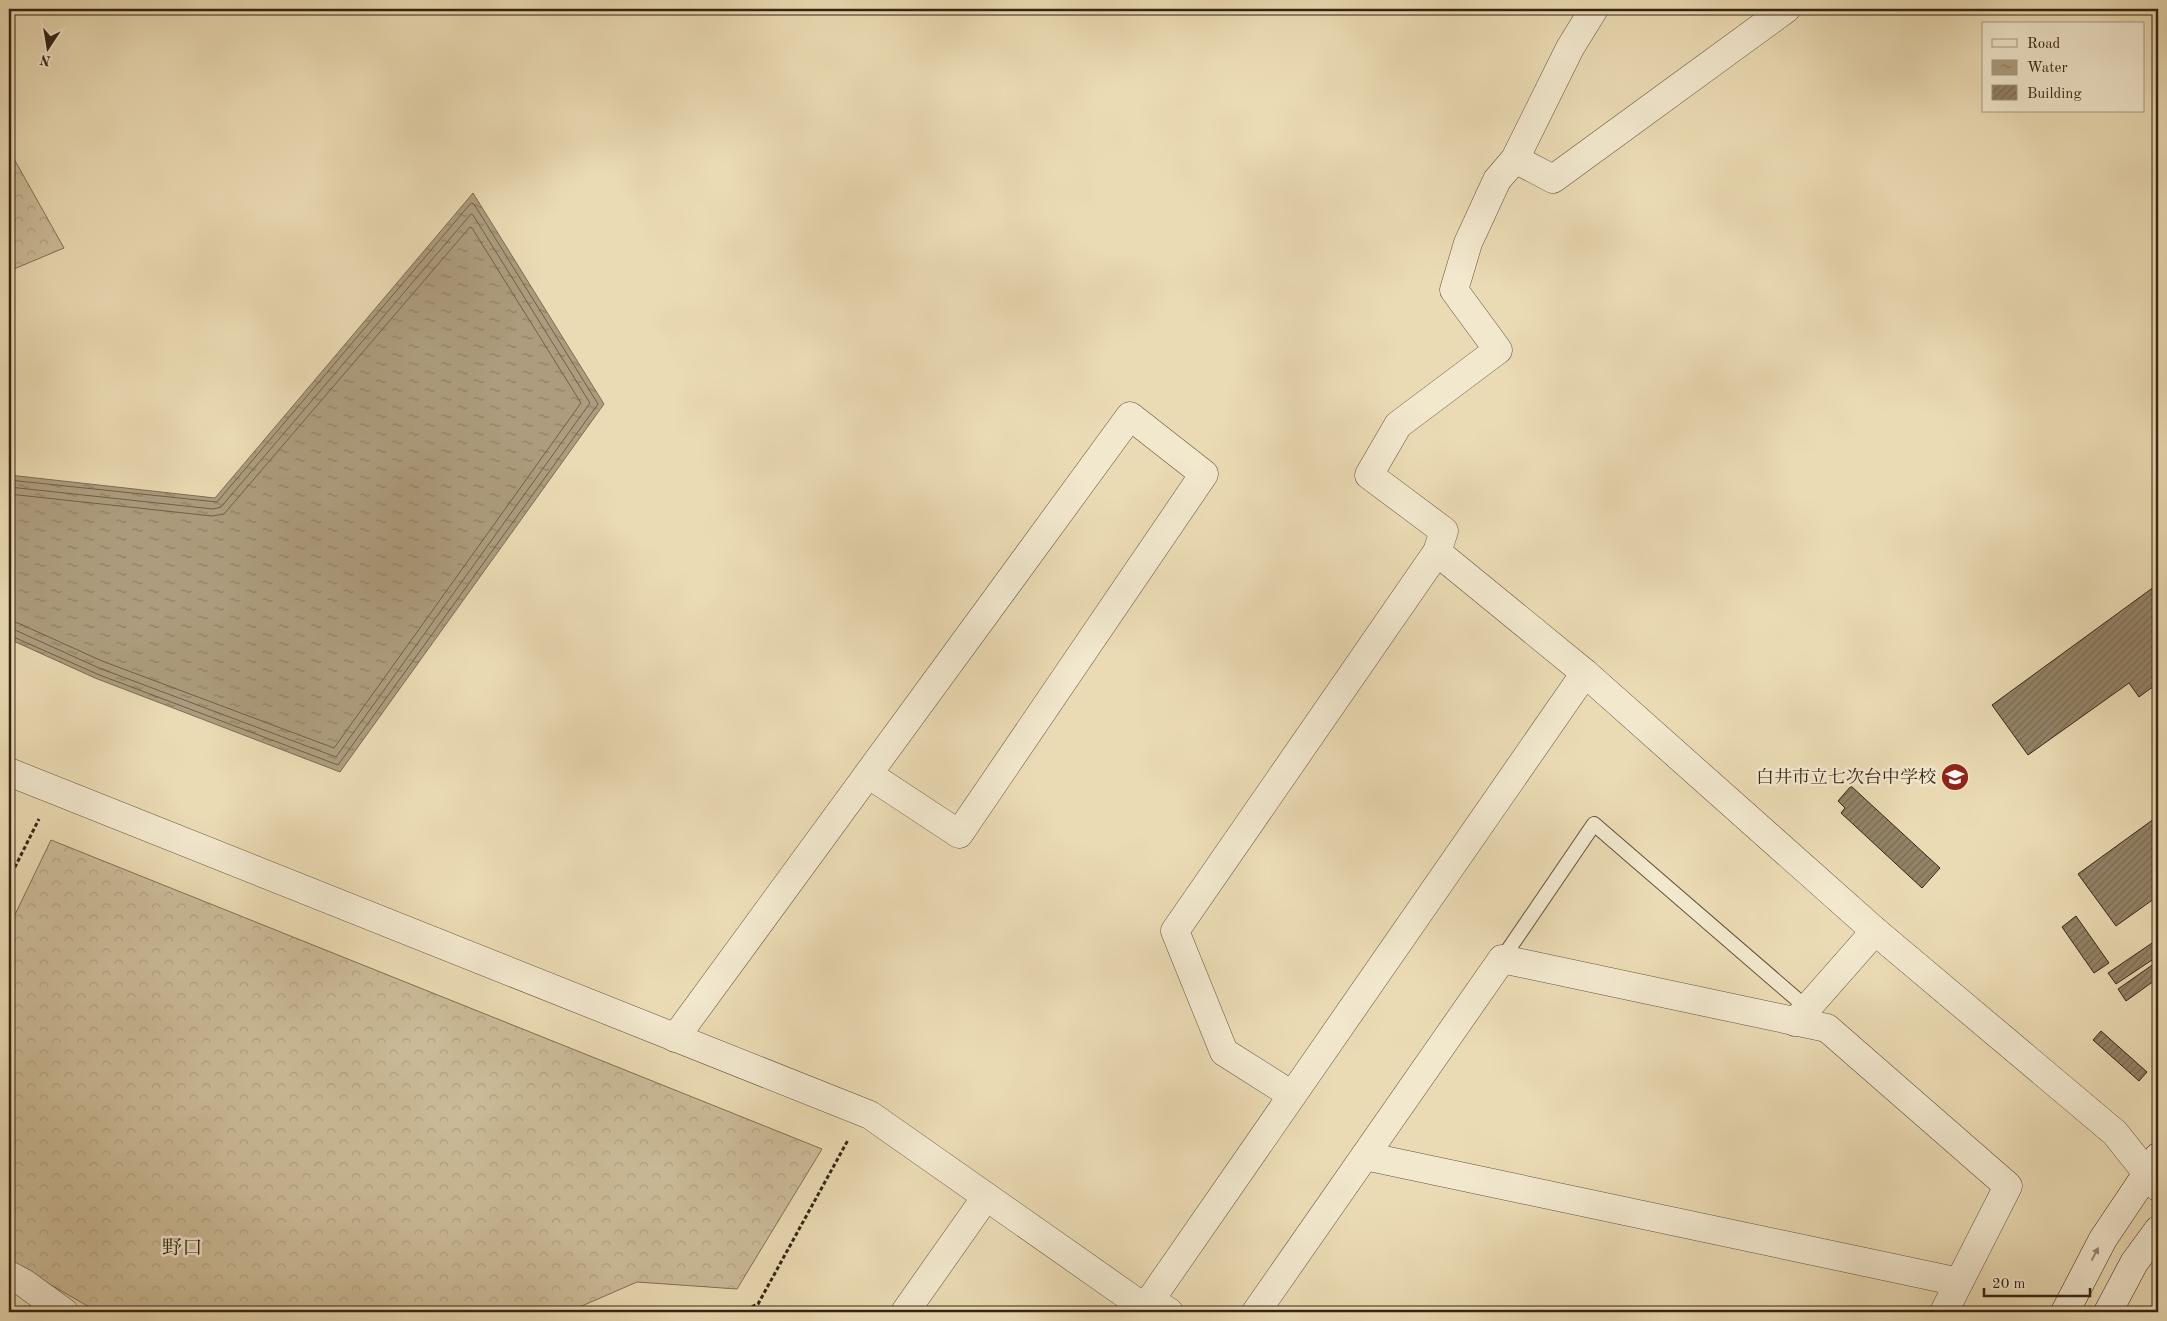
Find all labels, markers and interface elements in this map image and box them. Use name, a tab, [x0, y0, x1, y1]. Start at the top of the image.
north arrow	[22, 22, 72, 72]
legend	[1982, 22, 2144, 112]
text: Road	[2027, 37, 2061, 52]
text: N	[39, 52, 52, 68]
text: Water	[2027, 61, 2068, 76]
text: Building	[2027, 87, 2082, 102]
school or university icon: 白井市立七次台中学校	[1940, 762, 1970, 792]
place label: 白井市立七次台中学校	[1756, 767, 1936, 787]
district label: 野口	[162, 1237, 202, 1259]
one-way arrow	[2091, 1246, 2099, 1261]
scale bar	[1984, 1266, 2091, 1298]
text: 20 m	[1992, 1277, 2026, 1292]

